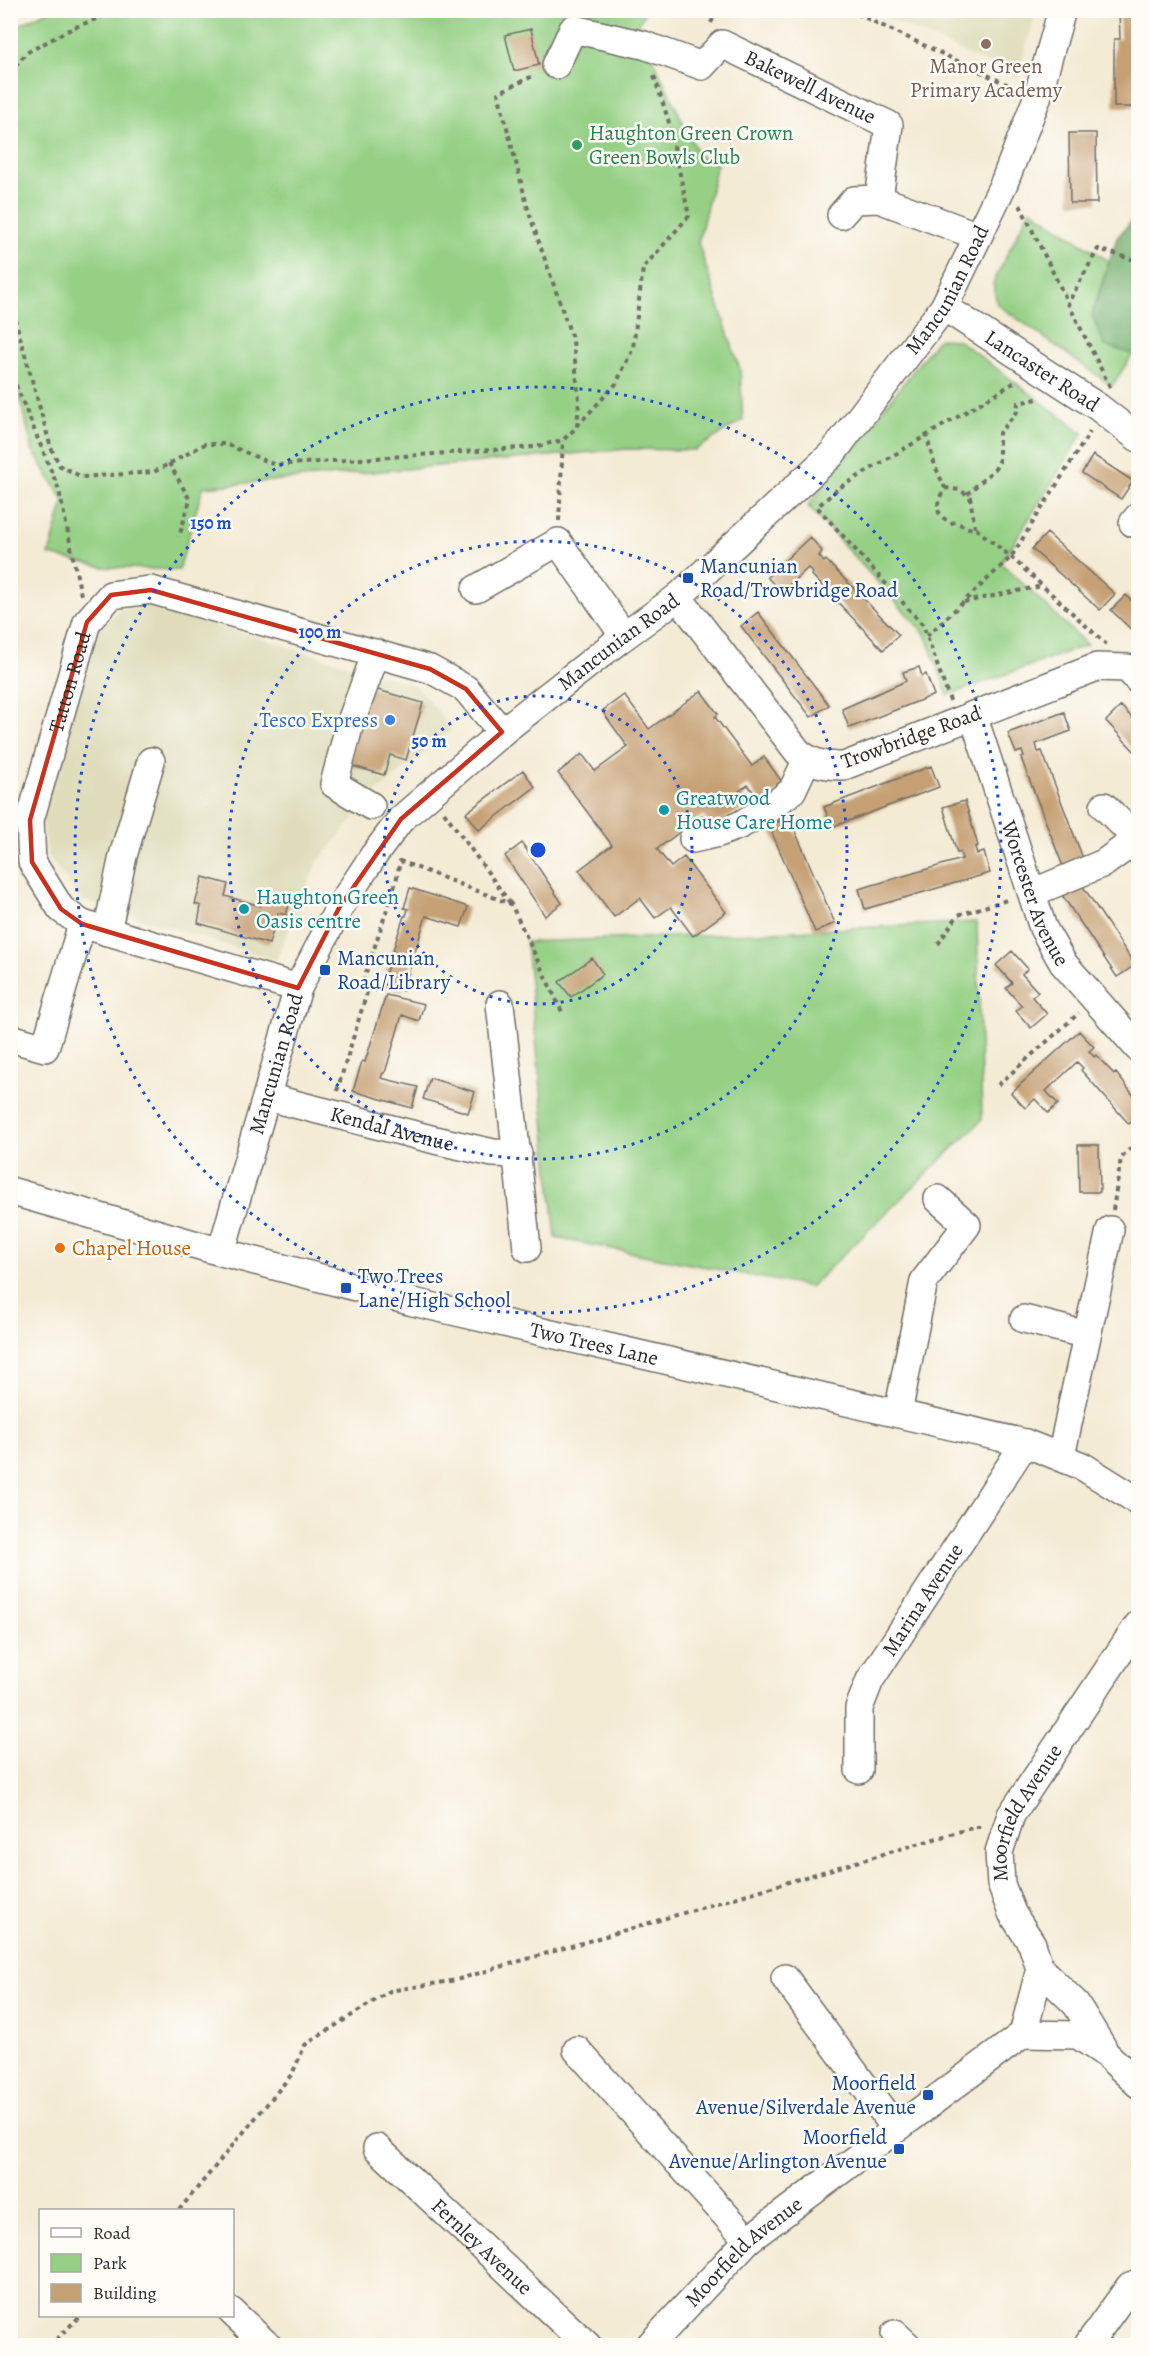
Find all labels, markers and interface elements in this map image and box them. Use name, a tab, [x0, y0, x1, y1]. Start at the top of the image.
marker: Manor Green Primary Academy	[979, 37, 993, 51]
street label: Bakewell Avenue	[740, 43, 880, 131]
place label: Manor Green Primary Academy	[910, 52, 1063, 104]
place label: Haughton Green Crown Green Bowls Club	[589, 119, 793, 171]
marker: Haughton Green Crown Green Bowls Club	[570, 138, 584, 152]
street label: Mancunian Road	[899, 220, 996, 360]
street label: Lancaster Road	[979, 323, 1105, 419]
text: 150 m	[190, 511, 232, 535]
place label: Mancunian Road/Trowbridge Road	[700, 552, 899, 604]
marker: Mancunian Road/Trowbridge Road	[681, 571, 695, 585]
street label: Mancunian Road	[552, 586, 686, 697]
text: 100 m	[299, 620, 341, 644]
street label: Tatton Road	[42, 627, 98, 736]
street label: Trowbridge Road	[837, 698, 986, 775]
place label: Tesco Express	[259, 706, 378, 734]
marker: Tesco Express	[383, 713, 397, 727]
text: 50 m	[412, 729, 446, 753]
place label: Greatwood House Care Home	[676, 784, 832, 836]
marker: Greatwood House Care Home	[657, 803, 671, 817]
street label: Worcester Avenue	[994, 816, 1076, 971]
centre of rings	[528, 840, 548, 860]
place label: Haughton Green Oasis centre	[256, 883, 399, 935]
marker: Haughton Green Oasis centre	[237, 902, 251, 916]
place label: Mancunian Road/Library	[337, 944, 451, 996]
marker: Mancunian Road/Library	[318, 963, 332, 977]
street label: Mancunian Road	[242, 989, 310, 1138]
street label: Kendal Avenue	[327, 1100, 456, 1158]
place label: Chapel House	[72, 1234, 191, 1262]
marker: Chapel House	[53, 1241, 67, 1255]
place label: Two Trees Lane/High School	[358, 1262, 511, 1314]
marker: Two Trees Lane/High School	[339, 1281, 353, 1295]
street label: Two Trees Lane	[527, 1315, 661, 1372]
street label: Marina Avenue	[875, 1538, 970, 1662]
street label: Moorfield Avenue	[985, 1738, 1069, 1883]
place label: Moorfield Avenue/Silverdale Avenue	[695, 2069, 917, 2121]
marker: Moorfield Avenue/Silverdale Avenue	[921, 2088, 935, 2102]
place label: Moorfield Avenue/Arlington Avenue	[668, 2123, 888, 2175]
marker: Moorfield Avenue/Arlington Avenue	[892, 2142, 906, 2156]
street label: Moorfield Avenue	[679, 2190, 808, 2313]
street label: Fernley Avenue	[425, 2192, 539, 2301]
legend	[39, 2209, 234, 2317]
text: Road	[93, 2221, 131, 2245]
text: Park	[93, 2251, 127, 2275]
text: Building	[93, 2281, 157, 2305]

